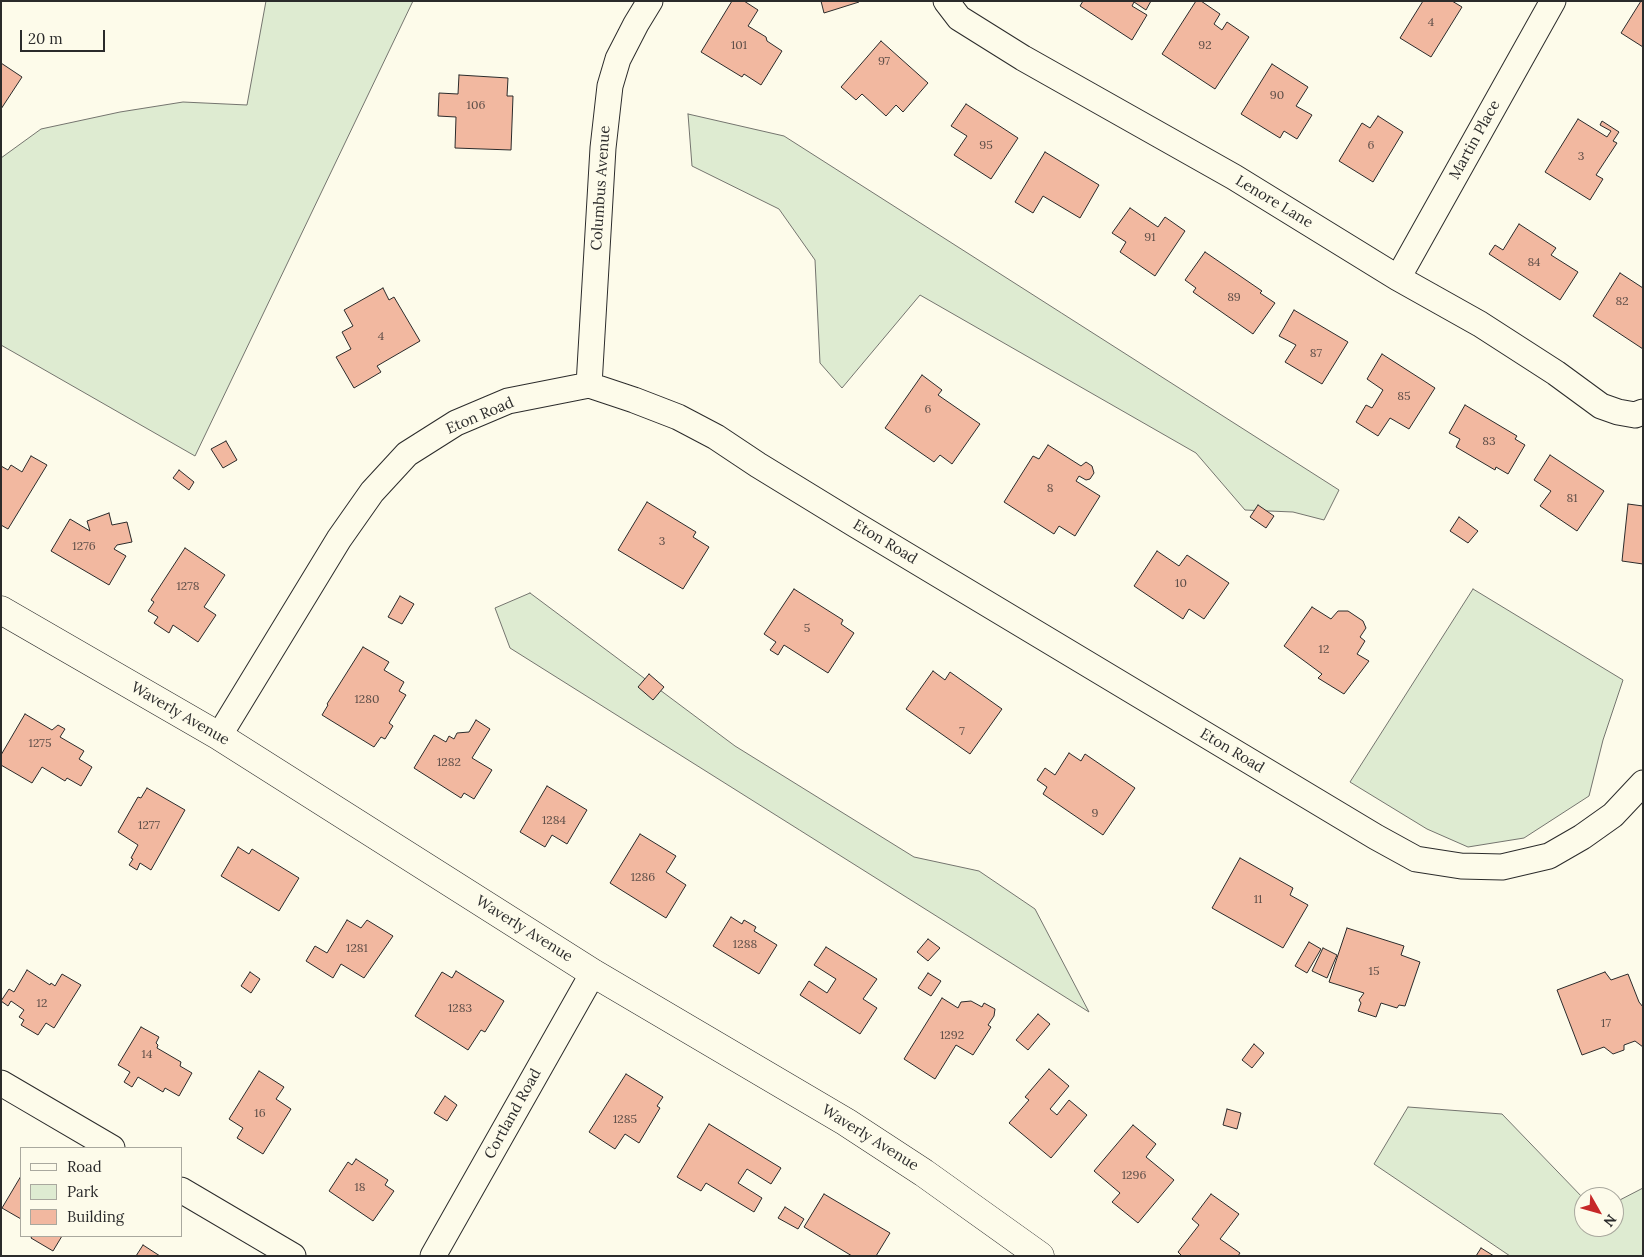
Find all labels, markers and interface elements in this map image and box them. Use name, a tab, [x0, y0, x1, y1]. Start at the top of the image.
house number: 4	[1428, 16, 1434, 30]
scale bar	[22, 20, 108, 52]
text: 20 m	[28, 29, 63, 48]
house number: 101	[731, 39, 747, 53]
house number: 92	[1198, 39, 1212, 53]
house number: 97	[878, 55, 890, 69]
house number: 90	[1270, 89, 1284, 103]
street label: Martin Place	[1446, 97, 1504, 183]
house number: 106	[467, 99, 485, 113]
street label: Columbus Avenue	[588, 125, 614, 251]
house number: 95	[979, 139, 993, 153]
house number: 6	[1368, 139, 1374, 153]
house number: 3	[1578, 150, 1584, 164]
street label: Lenore Lane	[1232, 172, 1316, 232]
house number: 91	[1144, 231, 1156, 245]
house number: 84	[1527, 256, 1541, 270]
house number: 89	[1227, 291, 1241, 305]
house number: 82	[1615, 295, 1629, 309]
house number: 4	[378, 330, 384, 344]
house number: 87	[1310, 347, 1322, 361]
house number: 85	[1397, 390, 1411, 404]
street label: Eton Road	[443, 394, 517, 438]
house number: 6	[925, 403, 931, 417]
house number: 83	[1482, 435, 1496, 449]
house number: 8	[1047, 482, 1053, 496]
house number: 81	[1566, 492, 1578, 506]
street label: Eton Road	[850, 516, 920, 568]
house number: 3	[659, 535, 665, 549]
house number: 1276	[72, 540, 96, 554]
house number: 10	[1175, 577, 1187, 591]
house number: 1278	[176, 580, 200, 594]
house number: 5	[804, 622, 810, 636]
house number: 12	[1319, 643, 1329, 657]
street label: Waverly Avenue	[128, 679, 232, 749]
house number: 1280	[354, 693, 380, 707]
house number: 7	[959, 725, 965, 739]
street label: Eton Road	[1197, 725, 1267, 777]
house number: 1275	[29, 737, 51, 751]
house number: 1282	[437, 756, 461, 770]
house number: 9	[1092, 807, 1098, 821]
house number: 1284	[542, 814, 566, 828]
house number: 1277	[138, 819, 160, 833]
house number: 1286	[631, 871, 655, 885]
street label: Waverly Avenue	[472, 892, 576, 966]
house number: 11	[1254, 893, 1262, 907]
house number: 1288	[733, 938, 757, 952]
house number: 1281	[346, 942, 368, 956]
house number: 15	[1369, 965, 1379, 979]
house number: 12	[37, 997, 47, 1011]
house number: 1283	[448, 1002, 472, 1016]
house number: 17	[1601, 1017, 1611, 1031]
house number: 1292	[940, 1029, 964, 1043]
house number: 14	[142, 1048, 152, 1062]
street label: Cortland Road	[481, 1066, 545, 1162]
street label: Waverly Avenue	[818, 1101, 922, 1175]
house number: 16	[254, 1107, 266, 1121]
house number: 1285	[613, 1113, 637, 1127]
legend	[20, 1147, 182, 1237]
text: Road	[67, 1157, 102, 1176]
house number: 1296	[1122, 1169, 1146, 1183]
house number: 18	[354, 1181, 366, 1195]
text: Park	[67, 1182, 98, 1201]
north arrow	[1574, 1187, 1624, 1237]
text: Building	[67, 1207, 124, 1226]
text: N	[1600, 1211, 1620, 1230]

